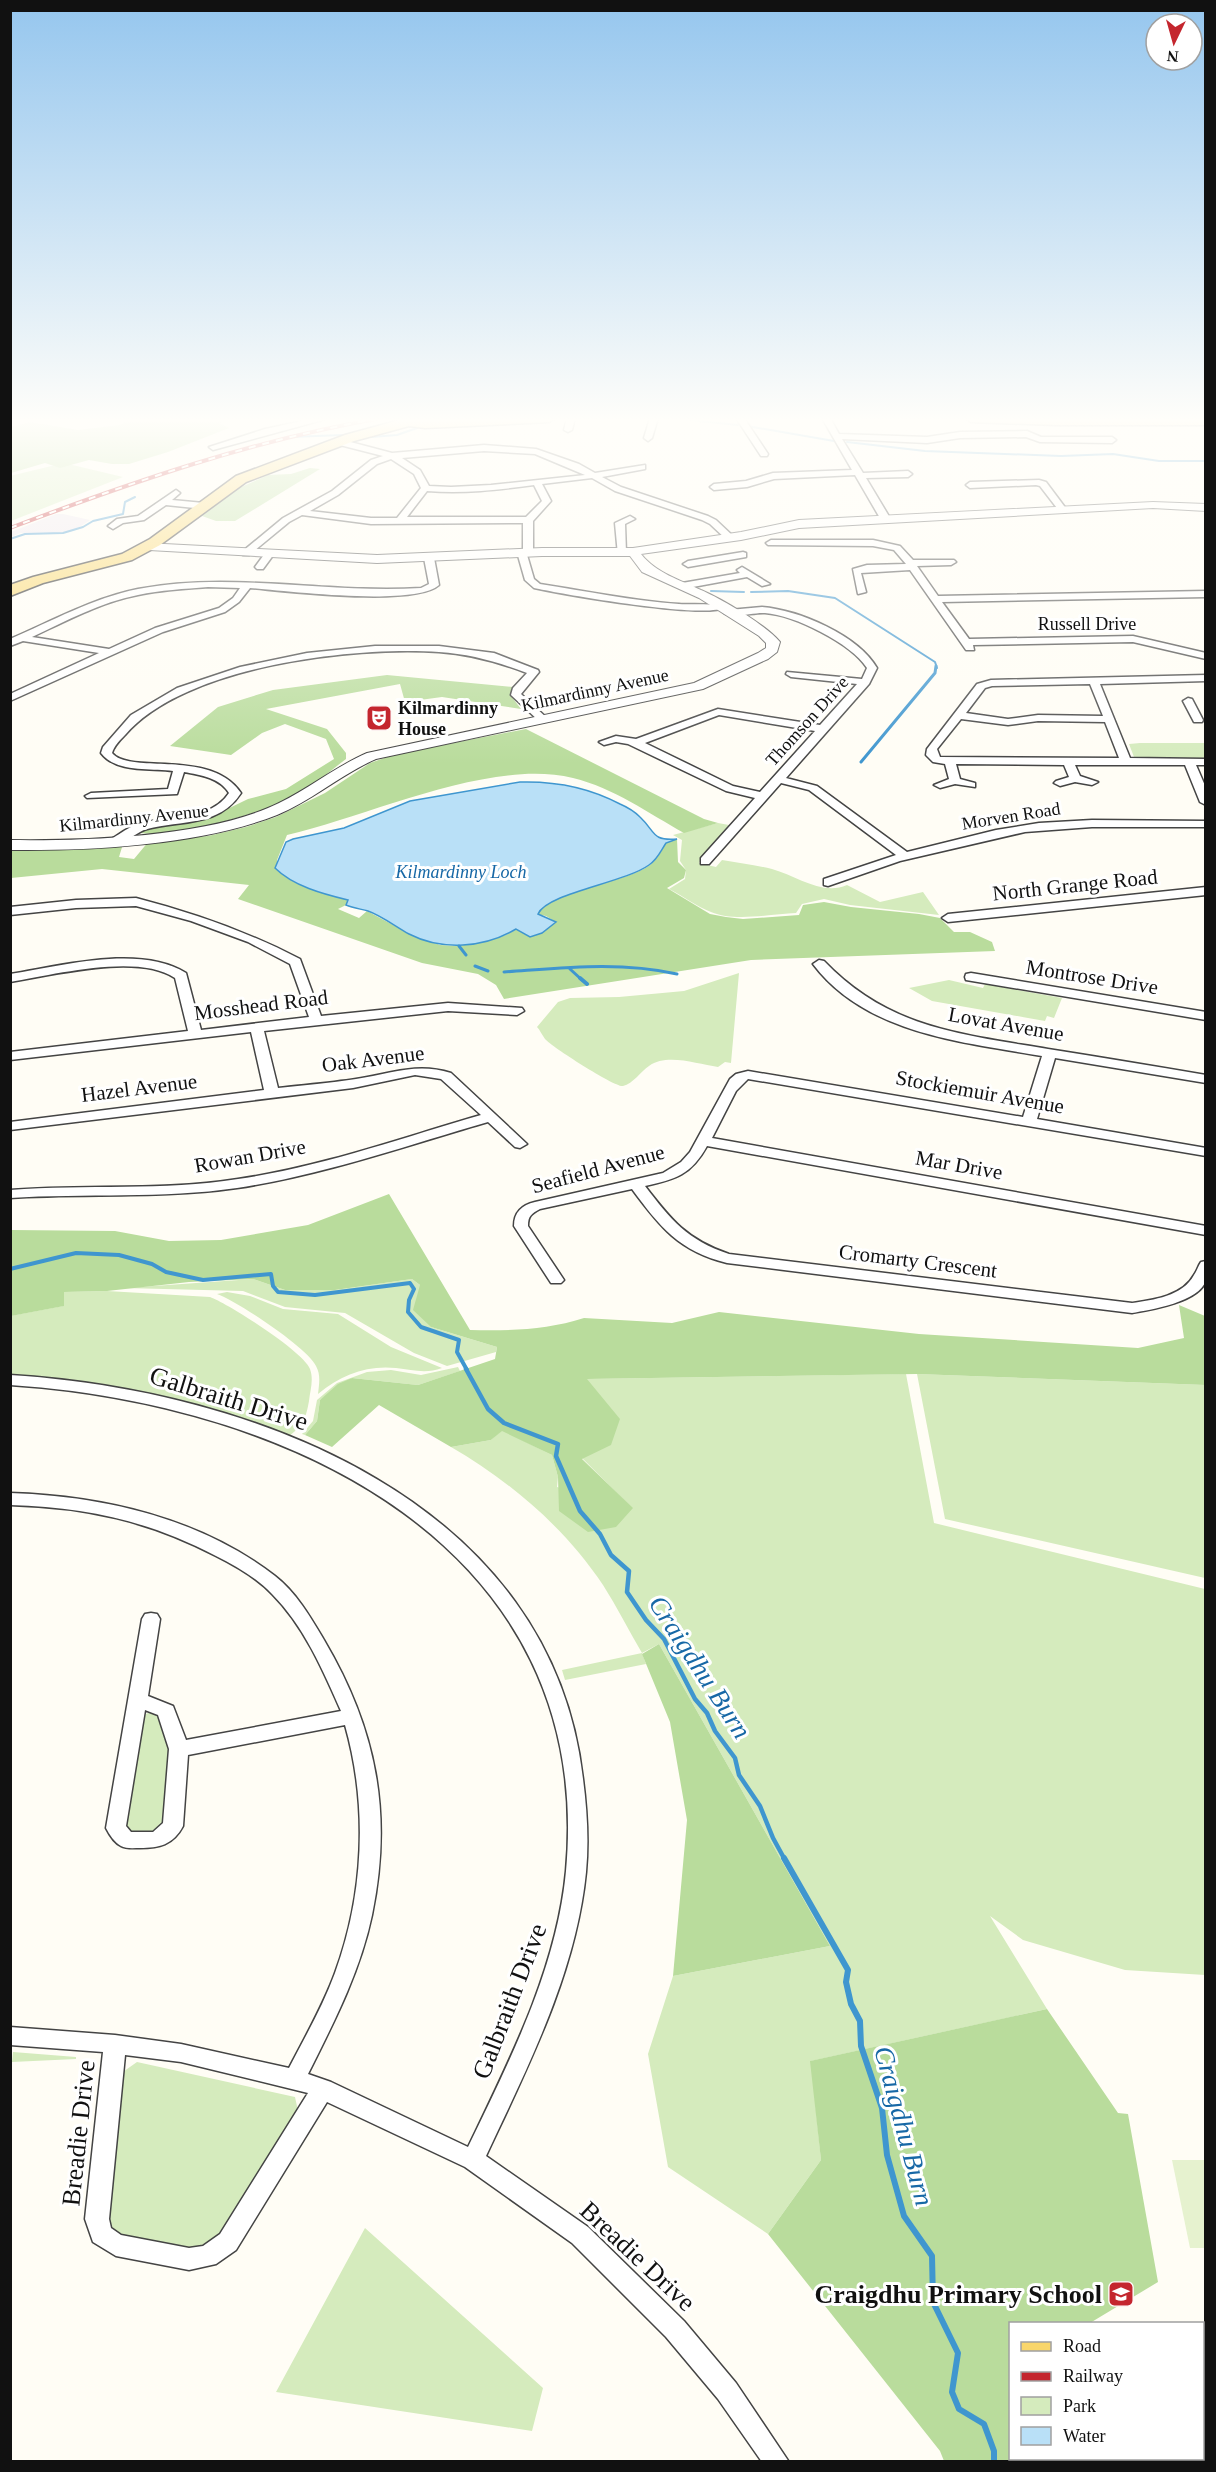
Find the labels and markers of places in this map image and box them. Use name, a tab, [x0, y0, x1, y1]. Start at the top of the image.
place label: Kilmardinny House	[398, 698, 498, 739]
theatre icon: Kilmardinny House	[364, 703, 394, 733]
school or university icon: Craigdhu Primary School	[1106, 2279, 1136, 2309]
place label: Craigdhu Primary School	[815, 2280, 1102, 2309]

